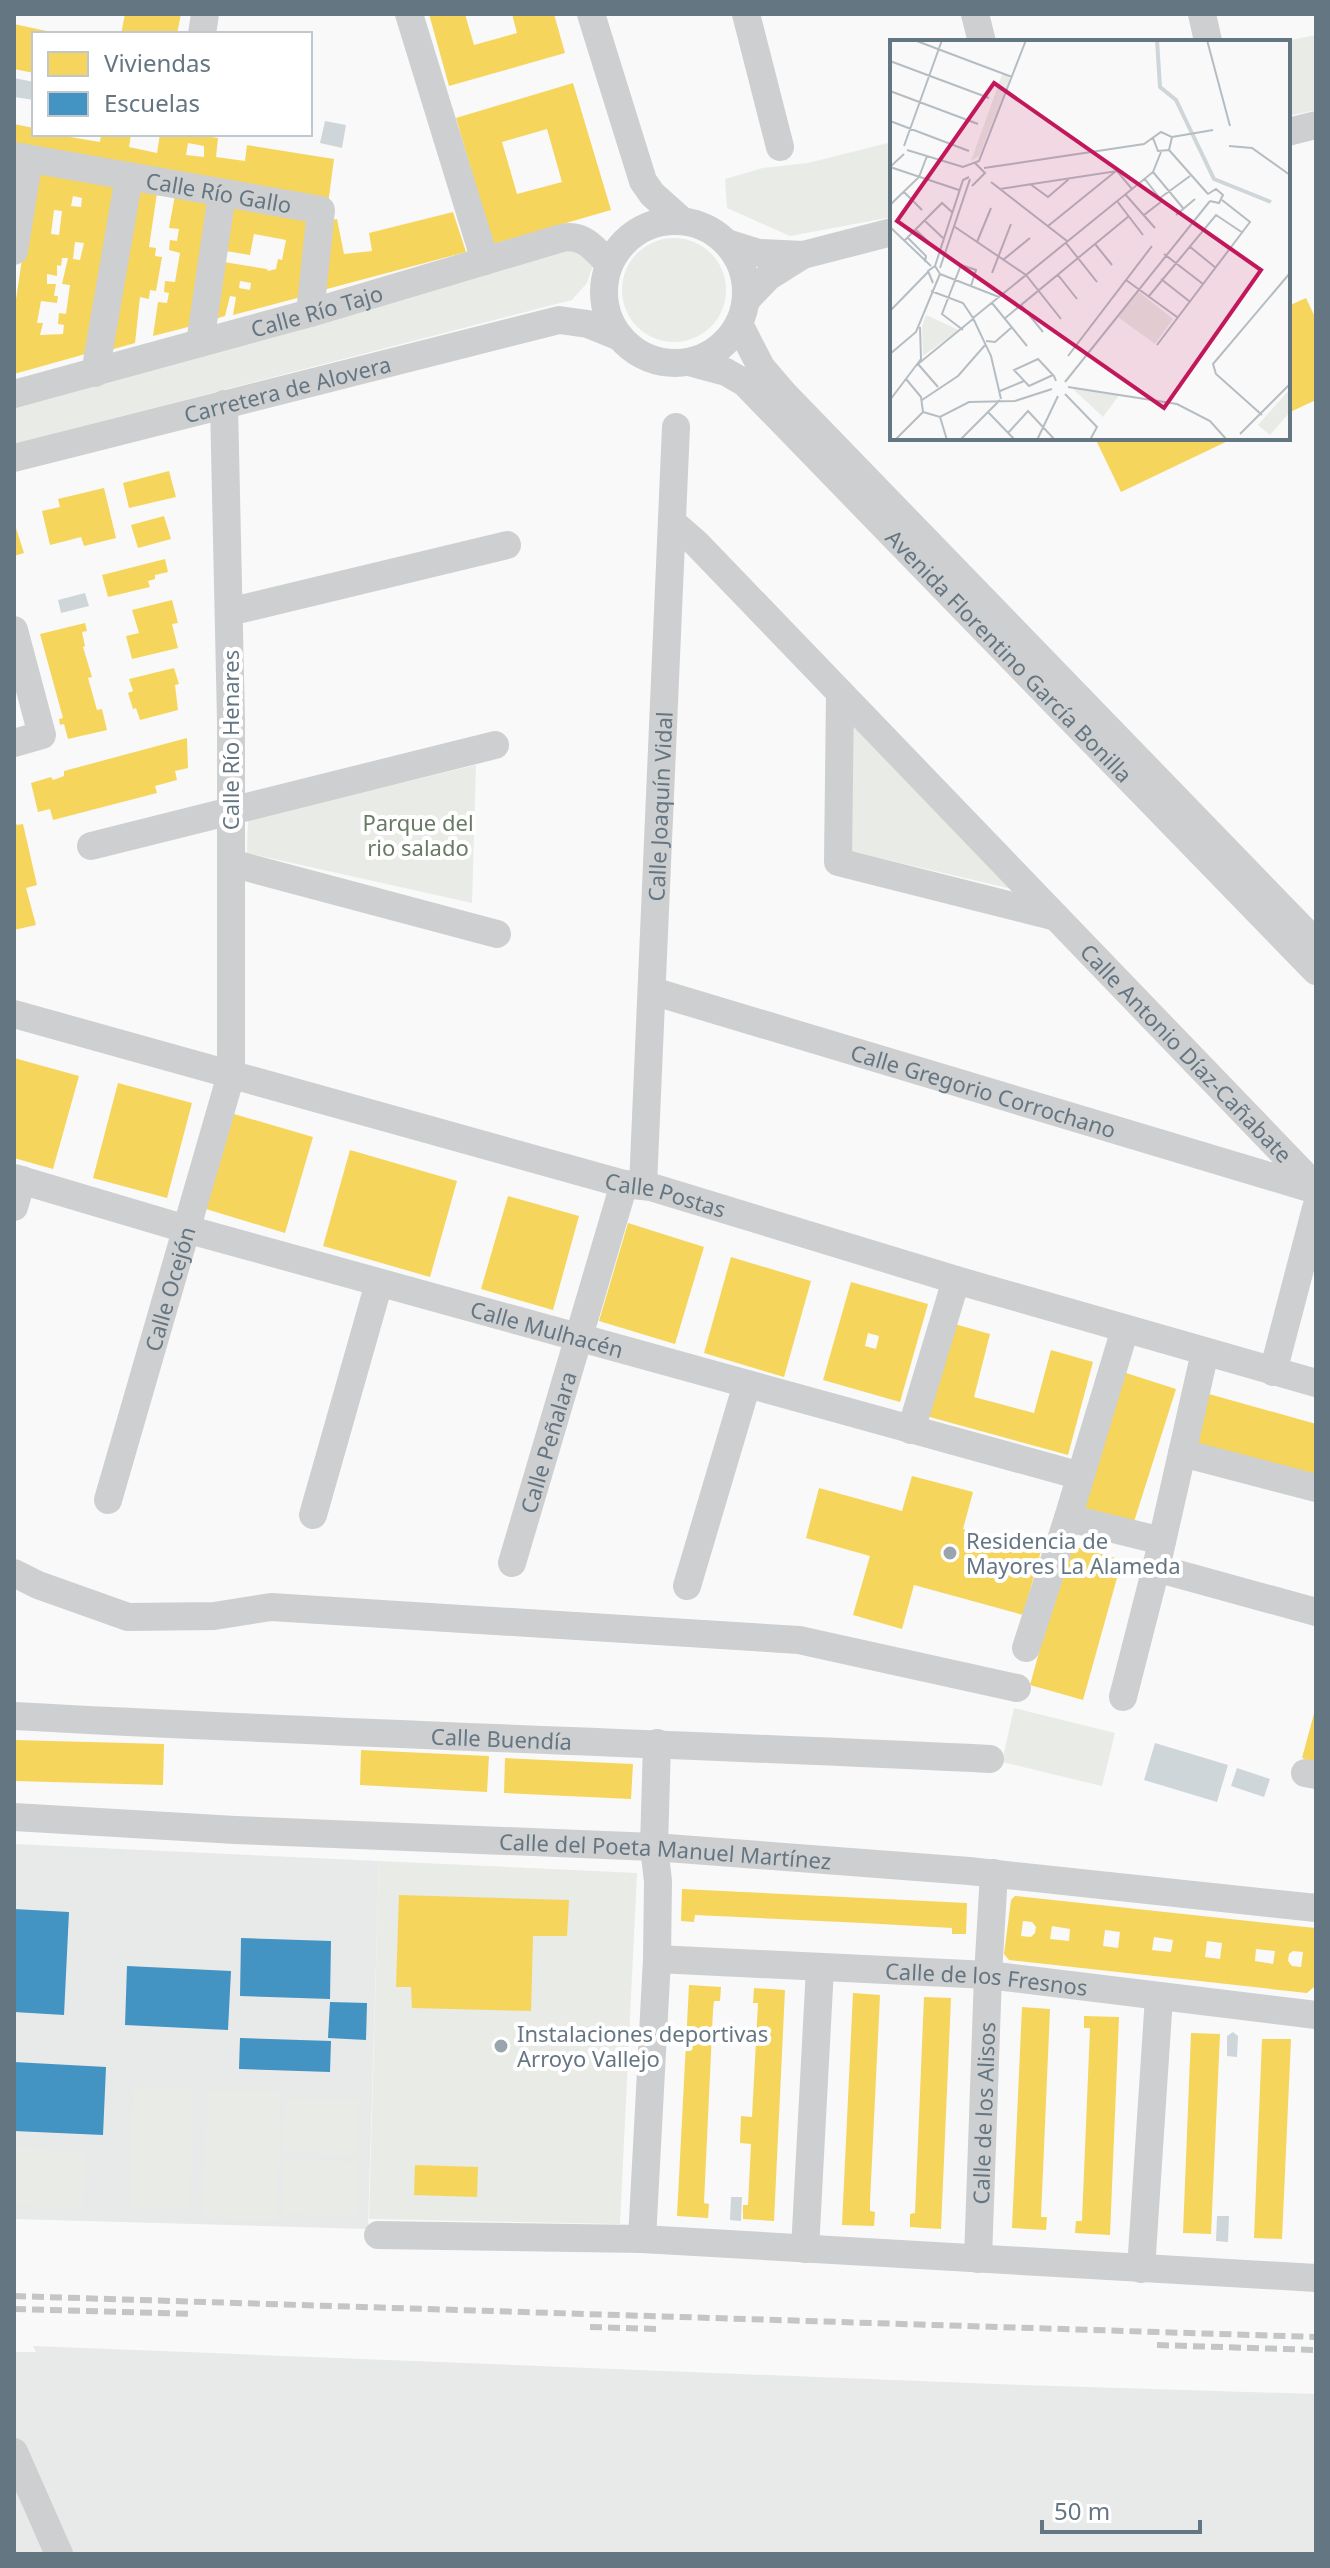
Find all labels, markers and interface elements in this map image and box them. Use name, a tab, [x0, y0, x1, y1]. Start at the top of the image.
legend	[32, 32, 312, 136]
inset map	[890, 40, 1290, 440]
text: Viviendas	[104, 46, 211, 79]
text: Escuelas	[104, 86, 200, 119]
street label: Calle Río Gallo	[144, 165, 294, 220]
street label: Calle Río Tajo	[247, 277, 386, 344]
street label: Carretera de Alovera	[181, 348, 394, 429]
street label: Avenida Florentino García Bonilla	[880, 522, 1139, 789]
street label: Calle Río Henares	[215, 650, 245, 830]
street label: Calle Joaquín Vidal	[640, 711, 679, 902]
park label: Parque del rio salado	[362, 807, 474, 862]
street label: Calle Antonio Díaz-Cañabate	[1074, 937, 1299, 1169]
street label: Calle Gregorio Corrochano	[847, 1036, 1120, 1144]
street label: Calle Postas	[602, 1164, 729, 1224]
street label: Calle Ocejón	[137, 1223, 201, 1355]
street label: Calle Mulhacén	[467, 1293, 627, 1364]
street label: Calle Peñalara	[513, 1368, 583, 1517]
place label: Residencia de Mayores La Alameda	[966, 1525, 1181, 1580]
marker: Residencia de Mayores La Alameda	[941, 1544, 959, 1562]
street label: Calle Buendía	[430, 1720, 573, 1756]
street label: Calle del Poeta Manuel Martínez	[498, 1826, 832, 1875]
street label: Calle de los Fresnos	[884, 1955, 1089, 2002]
place label: Instalaciones deportivas Arroyo Vallejo	[517, 2018, 768, 2073]
street label: Calle de los Alisos	[965, 2021, 1001, 2205]
marker: Instalaciones deportivas Arroyo Vallejo	[492, 2037, 510, 2055]
scale bar	[1042, 2484, 1200, 2534]
text: 50 m	[1054, 2494, 1110, 2527]

